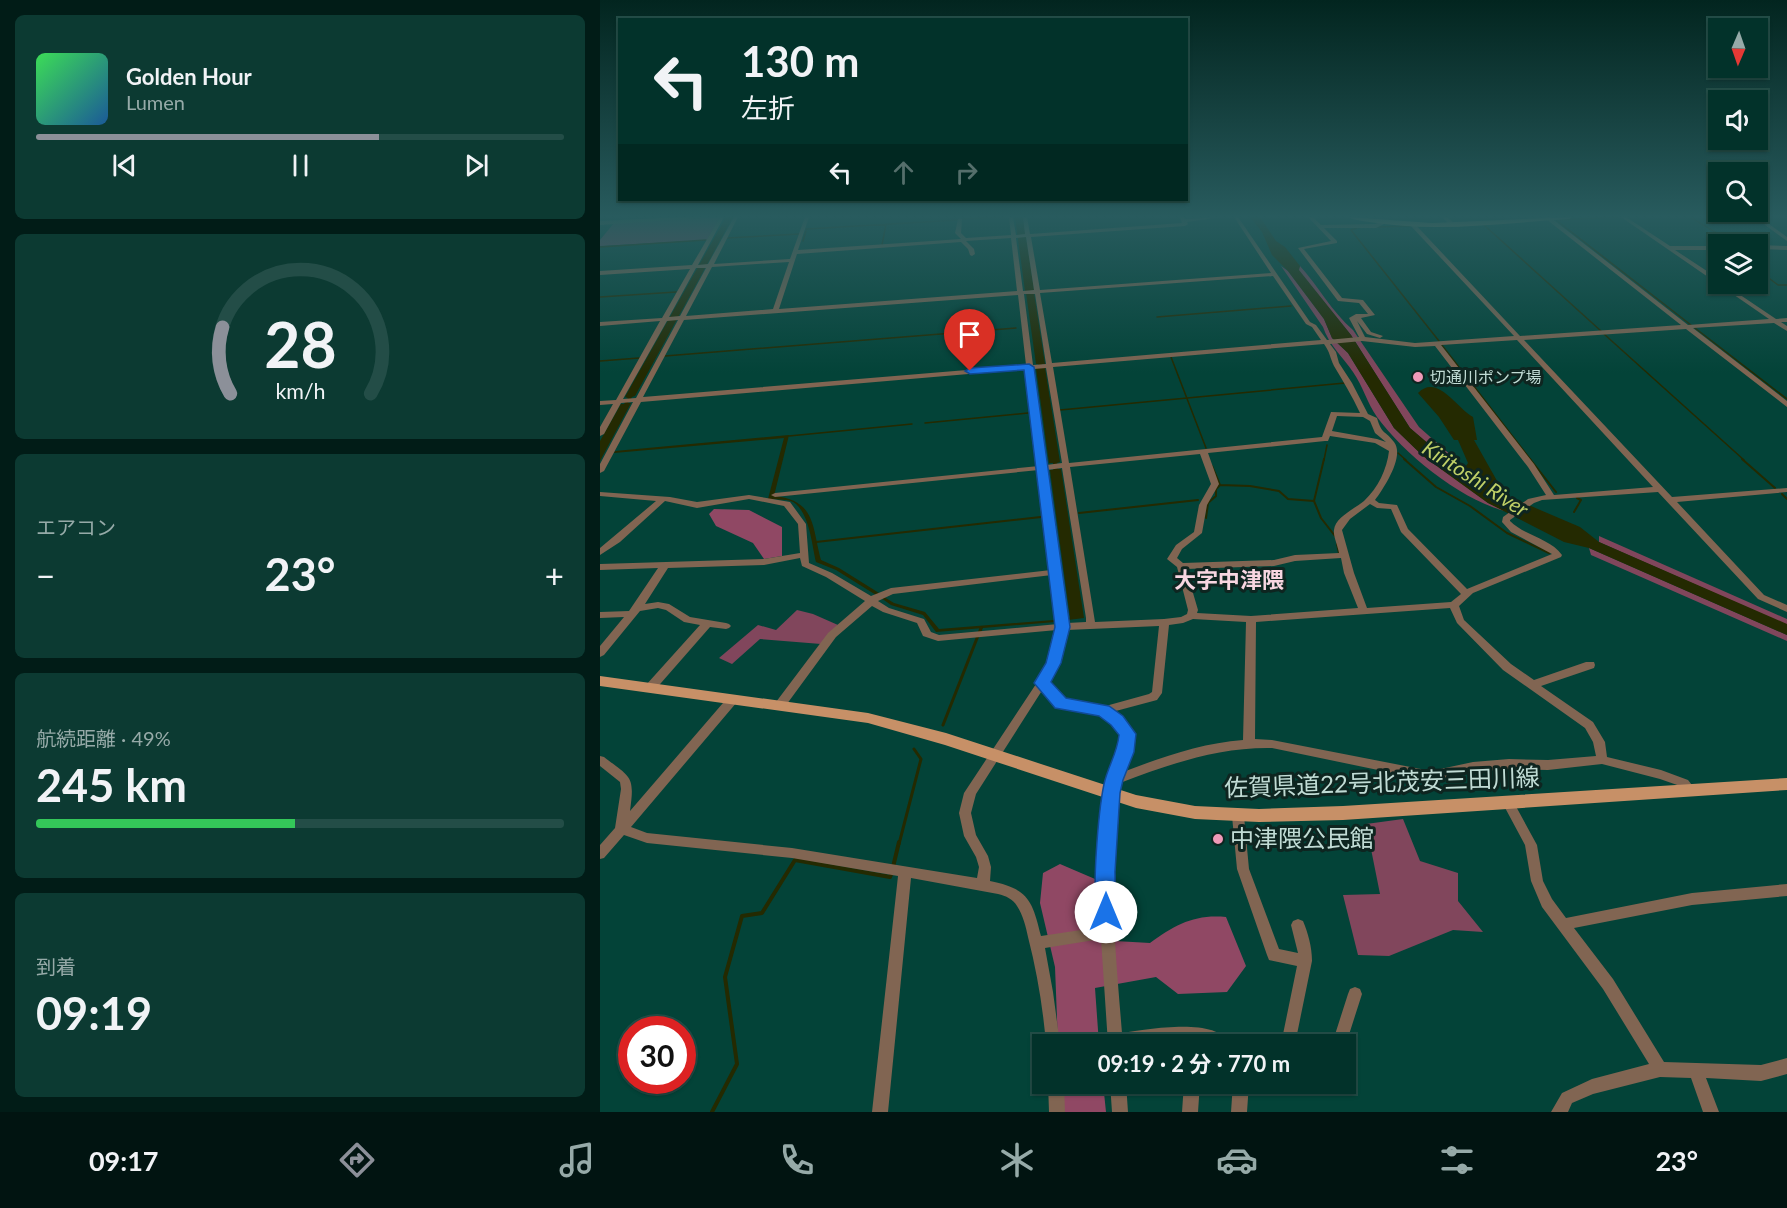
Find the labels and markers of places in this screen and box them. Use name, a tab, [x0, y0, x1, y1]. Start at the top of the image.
pin	[944, 309, 995, 371]
place label: 切通川ポンプ場	[1430, 367, 1542, 386]
marker: 切通川ポンプ場	[1411, 370, 1425, 384]
place label: 中津隈公民館	[1230, 823, 1374, 852]
marker: 中津隈公民館	[1211, 832, 1225, 846]

